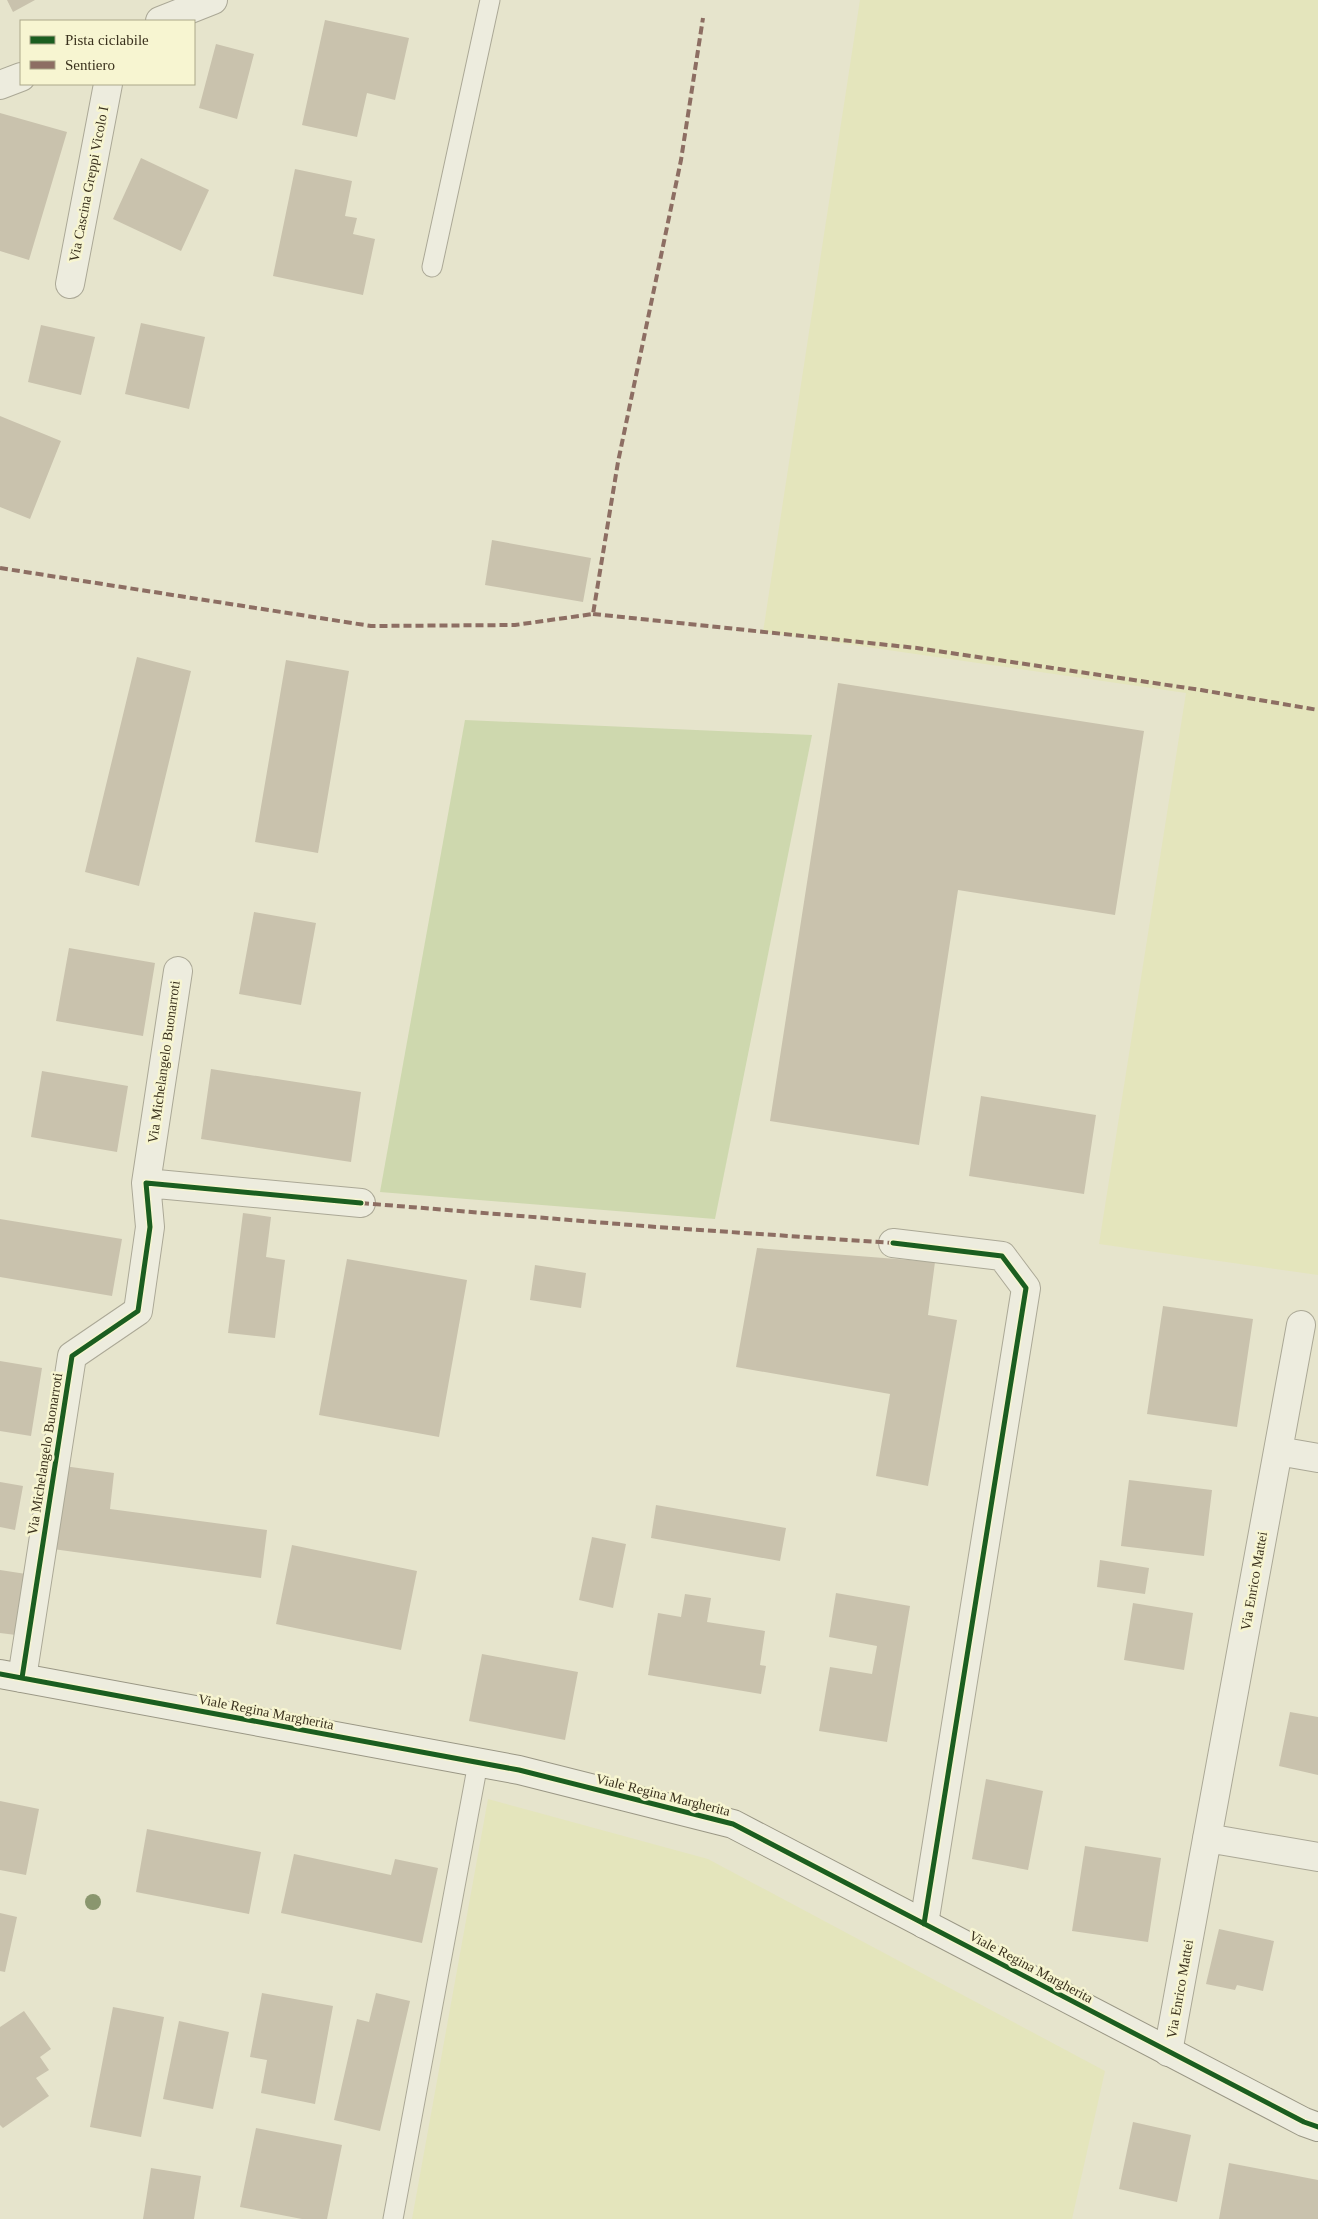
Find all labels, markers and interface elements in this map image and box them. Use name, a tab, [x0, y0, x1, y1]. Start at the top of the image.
legend	[20, 20, 195, 85]
text: Pista ciclabile	[65, 32, 149, 48]
text: Sentiero	[65, 57, 115, 73]
street label: Via Cascina Greppi Vicolo I	[67, 105, 112, 263]
street label: Via Michelangelo Buonarroti	[145, 980, 183, 1144]
street label: Via Michelangelo Buonarroti	[25, 1372, 65, 1536]
street label: Via Enrico Mattei	[1238, 1530, 1270, 1632]
street label: Viale Regina Margherita	[197, 1691, 336, 1733]
street label: Viale Regina Margherita	[594, 1771, 733, 1819]
street label: Viale Regina Margherita	[967, 1928, 1096, 2006]
street label: Via Enrico Mattei	[1164, 1938, 1196, 2040]

